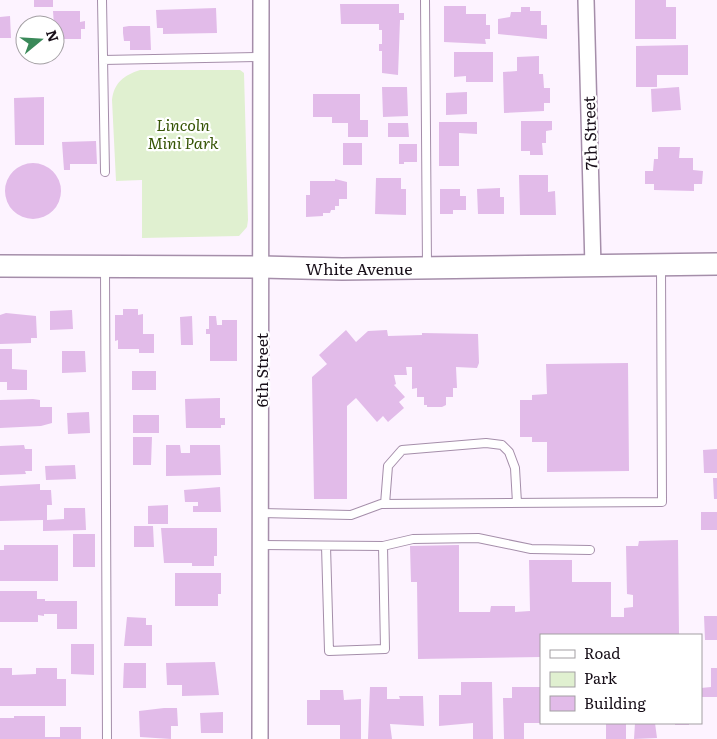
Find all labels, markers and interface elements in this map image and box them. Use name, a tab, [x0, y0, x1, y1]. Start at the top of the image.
north arrow	[15, 15, 65, 65]
text: N	[42, 27, 65, 45]
street label: 7th Street	[576, 95, 602, 170]
park label: Lincoln Mini Park	[147, 112, 219, 154]
street label: White Avenue	[306, 256, 413, 280]
street label: 6th Street	[249, 332, 273, 407]
legend	[540, 634, 702, 724]
text: Road	[584, 641, 620, 664]
text: Park	[584, 666, 618, 689]
text: Building	[584, 691, 646, 714]

